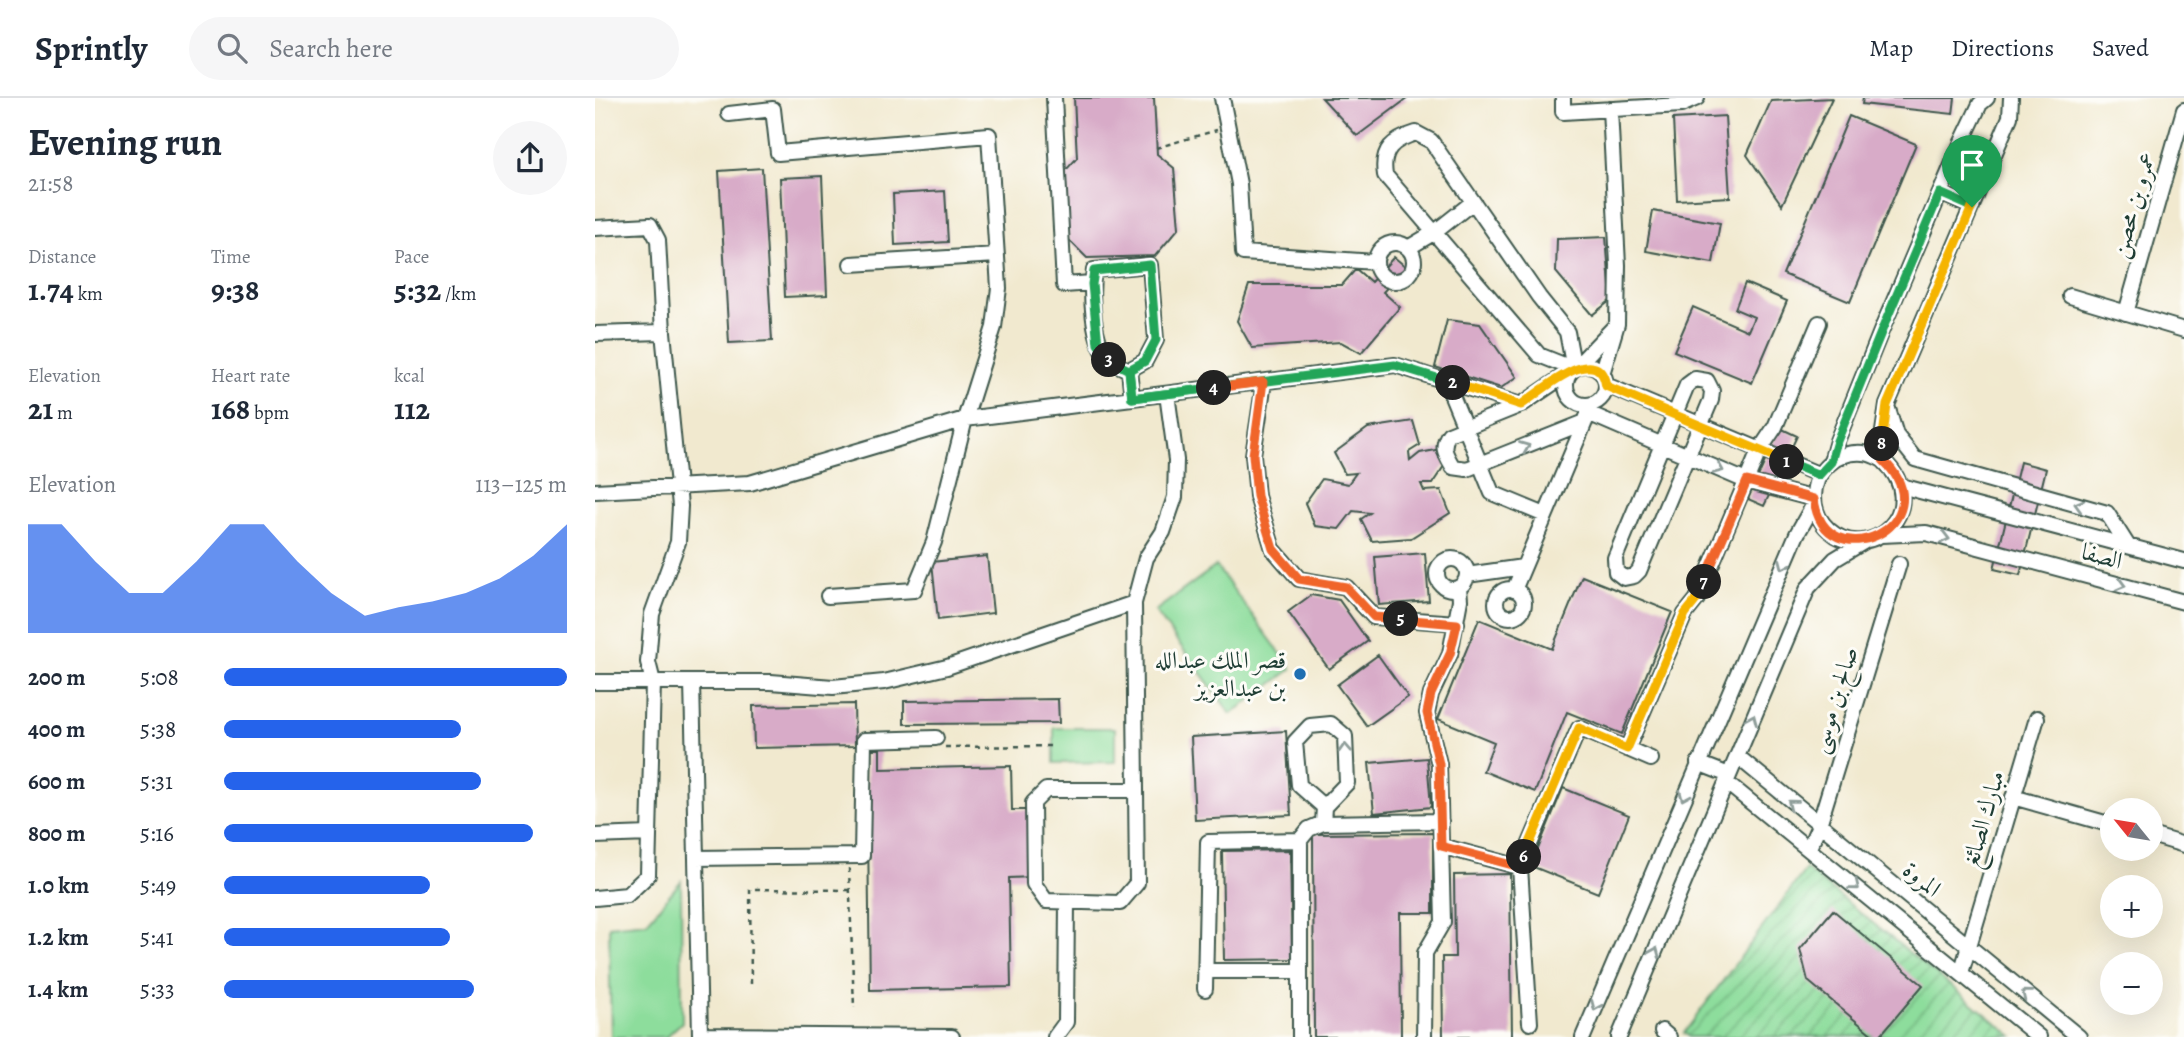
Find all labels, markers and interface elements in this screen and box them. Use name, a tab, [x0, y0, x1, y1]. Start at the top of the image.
search box	[189, 17, 679, 80]
text: Sprintly	[35, 26, 147, 71]
icon: search	[213, 29, 251, 67]
text: Search here	[269, 31, 393, 66]
text: Map	[1869, 32, 1913, 64]
text: Directions	[1951, 32, 2054, 64]
text: Saved	[2092, 32, 2149, 64]
text: Evening run	[28, 116, 222, 168]
button: share	[493, 121, 567, 195]
pin	[1942, 135, 2002, 207]
icon: arrive	[1953, 146, 1991, 184]
street label: عمرو بن محصن	[2103, 148, 2163, 262]
text: 21:58	[28, 168, 73, 199]
text: Distance	[28, 244, 96, 270]
text: Time	[211, 244, 250, 270]
text: Pace	[394, 244, 429, 270]
text: 1.74	[28, 270, 74, 310]
text: 9:38	[211, 270, 259, 310]
text: 5:32	[394, 270, 441, 310]
text: km	[74, 281, 103, 307]
text: /km	[441, 281, 477, 307]
pin: 3	[1091, 342, 1127, 378]
text: 3	[1104, 346, 1113, 372]
text: Elevation	[28, 363, 101, 389]
text: Heart rate	[211, 363, 290, 389]
text: kcal	[394, 363, 424, 389]
pin: 2	[1435, 366, 1471, 400]
text: 2	[1448, 369, 1457, 395]
pin: 4	[1197, 370, 1231, 406]
text: 4	[1209, 374, 1218, 400]
text: 21	[28, 389, 53, 429]
text: 168	[211, 389, 250, 429]
text: 112	[394, 389, 430, 429]
text: m	[53, 400, 73, 426]
text: bpm	[250, 400, 289, 426]
pin: 8	[1865, 426, 1899, 462]
text: 8	[1877, 430, 1886, 456]
one-way arrow	[1518, 441, 1530, 455]
pin: 1	[1769, 444, 1805, 480]
text: 1	[1783, 448, 1790, 474]
one-way arrow	[1711, 461, 1724, 475]
text: Elevation	[28, 469, 116, 500]
text: 113–125 m	[475, 469, 567, 500]
one-way arrow	[2073, 499, 2085, 514]
one-way arrow	[1939, 530, 1951, 544]
street label: الصفا	[2078, 535, 2126, 577]
one-way arrow	[1778, 558, 1792, 570]
pin: 7	[1687, 564, 1721, 600]
text: 7	[1699, 568, 1708, 594]
one-way arrow	[2115, 576, 2127, 591]
pin: 5	[1383, 602, 1419, 636]
text: 5	[1396, 605, 1405, 631]
street label: صالح بن موسى	[1803, 643, 1869, 758]
place label: قصر الملك عبدالله بن عبدالعزيز	[1154, 644, 1287, 704]
text: 200 m	[28, 662, 86, 693]
text: 5:08	[140, 662, 179, 693]
marker: قصر الملك عبدالله بن عبدالعزيز	[1292, 666, 1308, 682]
text: 400 m	[28, 714, 85, 745]
text: 5:38	[140, 714, 176, 745]
one-way arrow	[1744, 714, 1758, 726]
one-way arrow	[1338, 742, 1353, 753]
text: 600 m	[28, 766, 85, 797]
text: 5:31	[140, 766, 173, 797]
street label: مبارك الصائغ	[1954, 767, 2018, 873]
one-way arrow	[1678, 789, 1692, 802]
north arrow	[2100, 798, 2163, 861]
map controls	[2100, 798, 2163, 1015]
one-way arrow	[1788, 799, 1800, 812]
text: 800 m	[28, 818, 85, 849]
text: 5:16	[140, 818, 174, 849]
pin: 6	[1507, 840, 1541, 874]
text: 6	[1519, 843, 1528, 869]
street label: المروة	[1896, 854, 1948, 904]
text: 1.0 km	[28, 870, 89, 901]
text: 5:49	[140, 870, 176, 901]
button: +	[2100, 875, 2163, 938]
one-way arrow	[1847, 878, 1860, 890]
text: 1.2 km	[28, 922, 89, 953]
text: 5:41	[140, 922, 174, 953]
one-way arrow	[1647, 946, 1661, 959]
button: −	[2100, 952, 2163, 1015]
text: 1.4 km	[28, 974, 89, 1005]
text: 5:33	[140, 974, 175, 1005]
one-way arrow	[2021, 989, 2033, 1002]
one-way arrow	[1590, 999, 1604, 1012]

